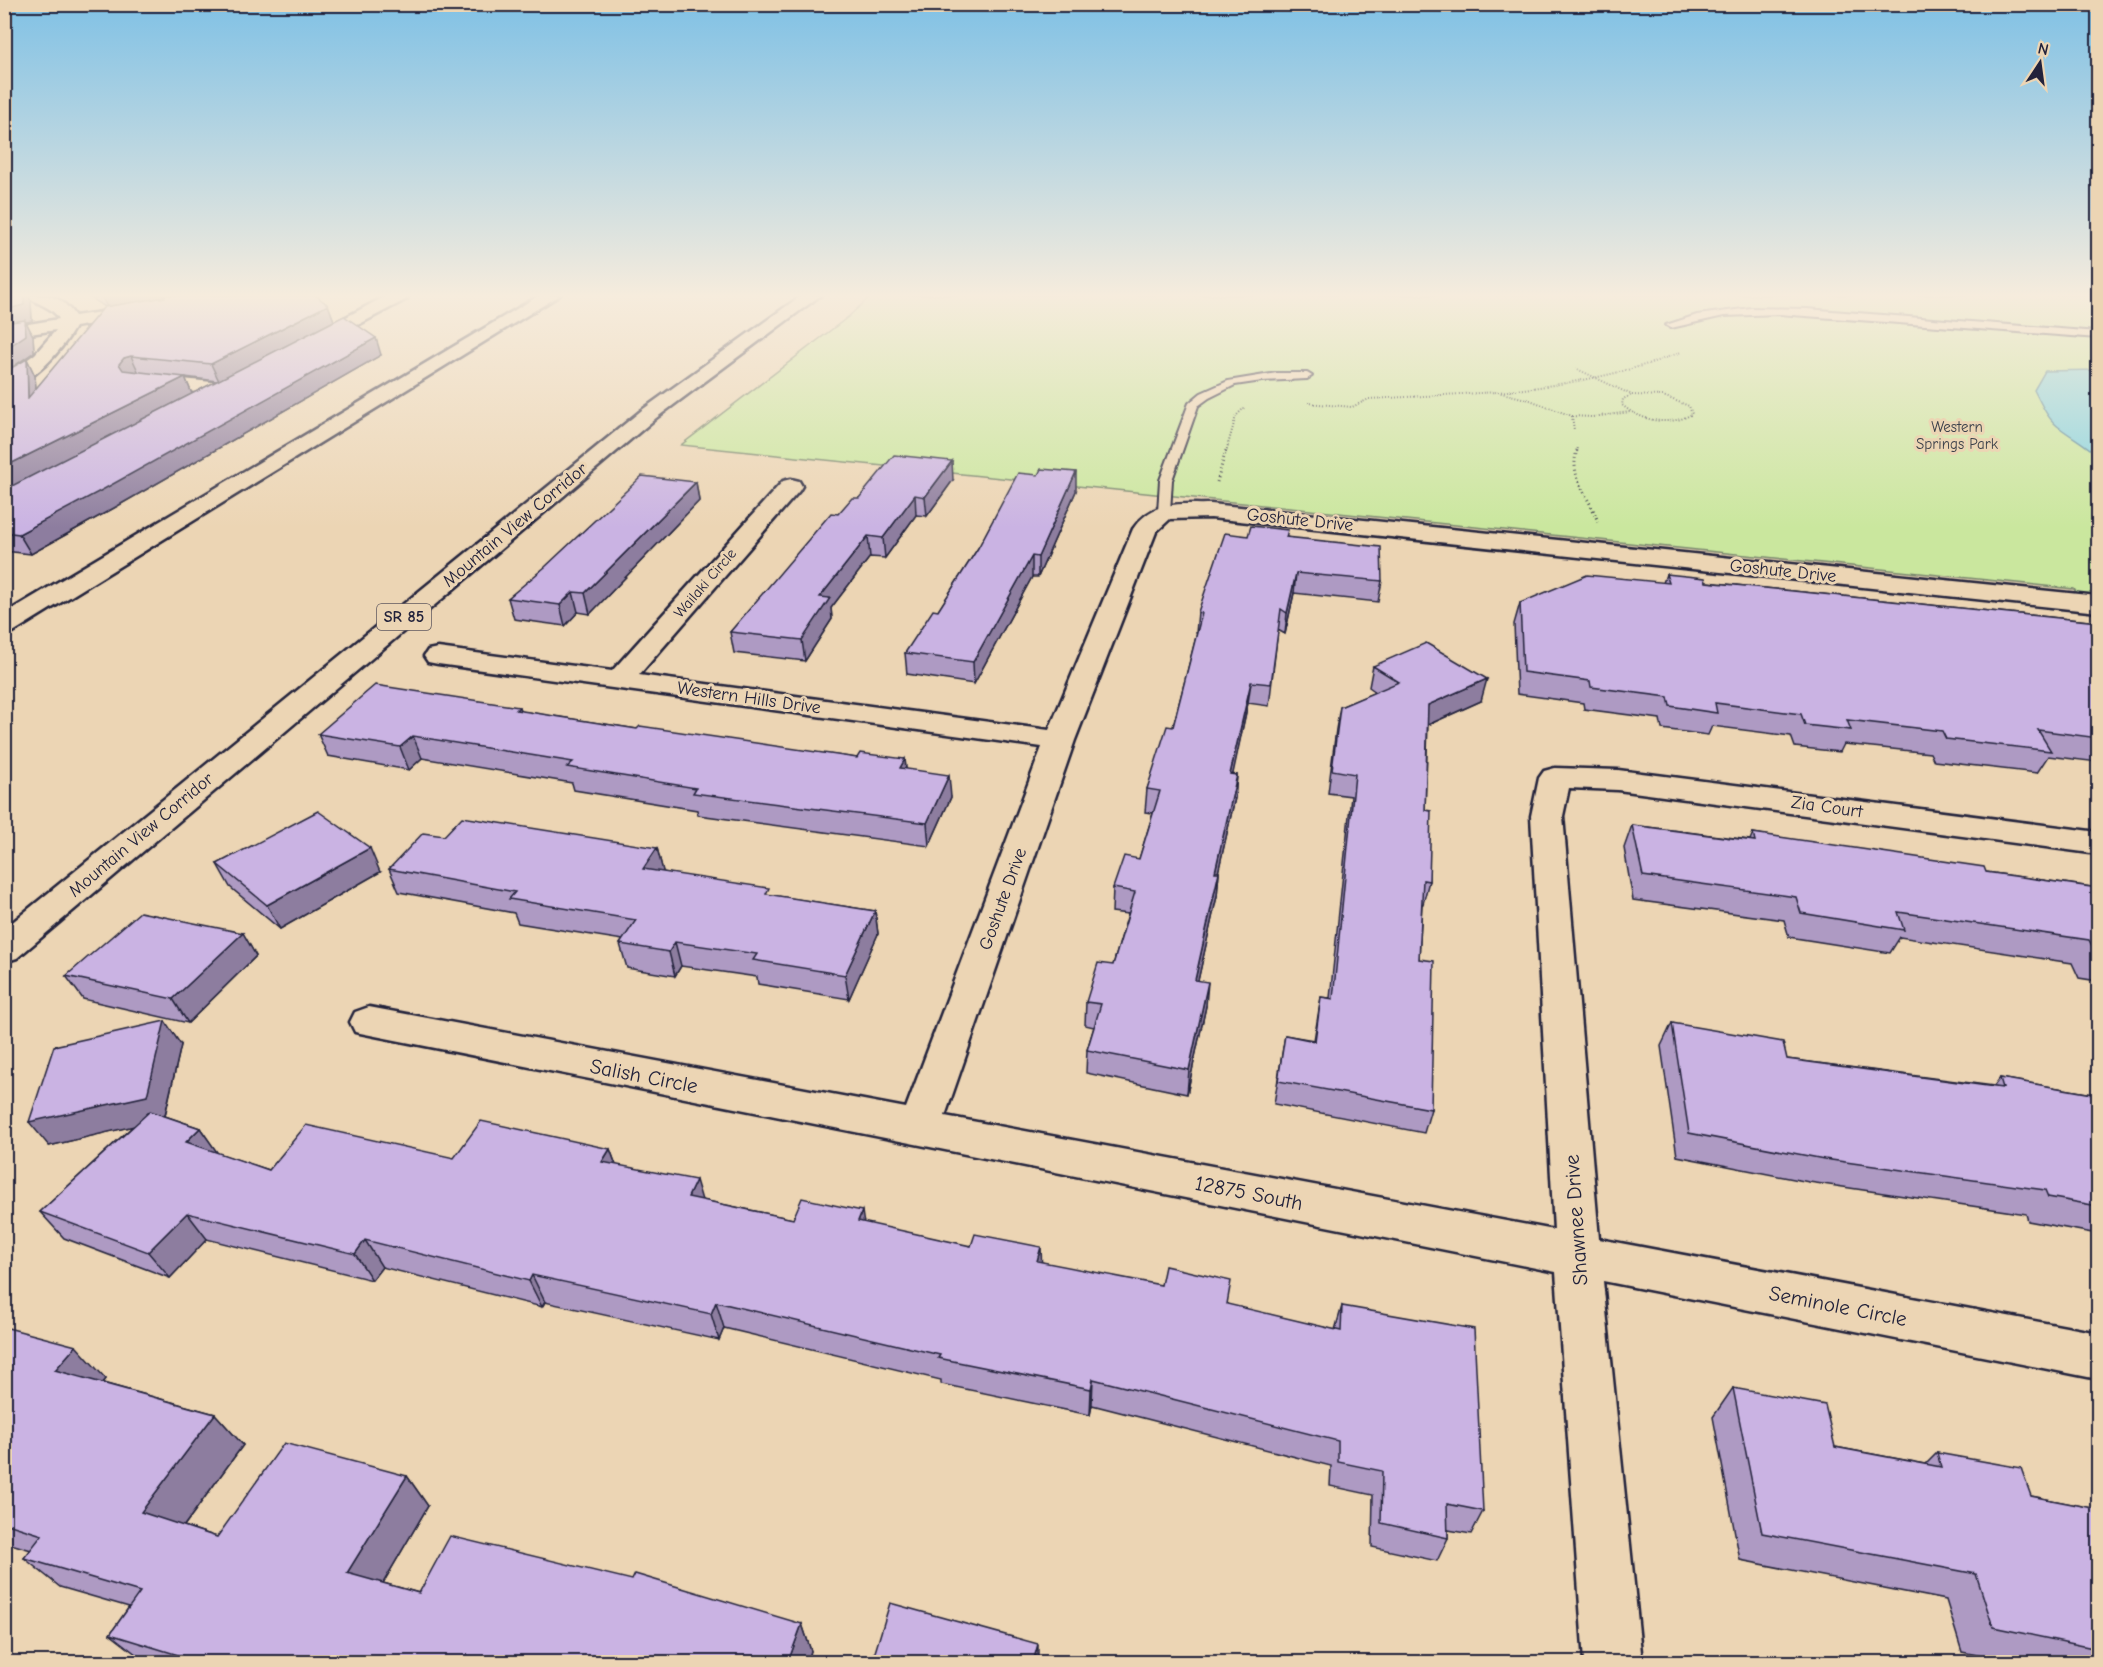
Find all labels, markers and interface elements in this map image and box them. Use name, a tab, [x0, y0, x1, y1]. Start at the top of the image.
north arrow	[2010, 33, 2070, 93]
text: N	[2036, 39, 2050, 59]
park label: Western Springs Park	[1916, 418, 1999, 453]
street label: Mountain View Corridor	[438, 458, 592, 592]
street label: Goshute Drive	[1246, 504, 1354, 536]
street label: Wailaki Circle	[670, 544, 740, 621]
street label: Goshute Drive	[1729, 555, 1837, 587]
road number: SR 85	[377, 604, 431, 630]
street label: Western Hills Drive	[676, 678, 822, 718]
street label: Mountain View Corridor	[64, 768, 218, 902]
street label: Zia Court	[1790, 792, 1865, 823]
street label: Goshute Drive	[975, 845, 1031, 953]
street label: Salish Circle	[588, 1054, 700, 1098]
street label: Shawnee Drive	[1559, 1154, 1593, 1286]
street label: 12875 South	[1193, 1171, 1305, 1215]
street label: Seminole Circle	[1767, 1281, 1909, 1331]

